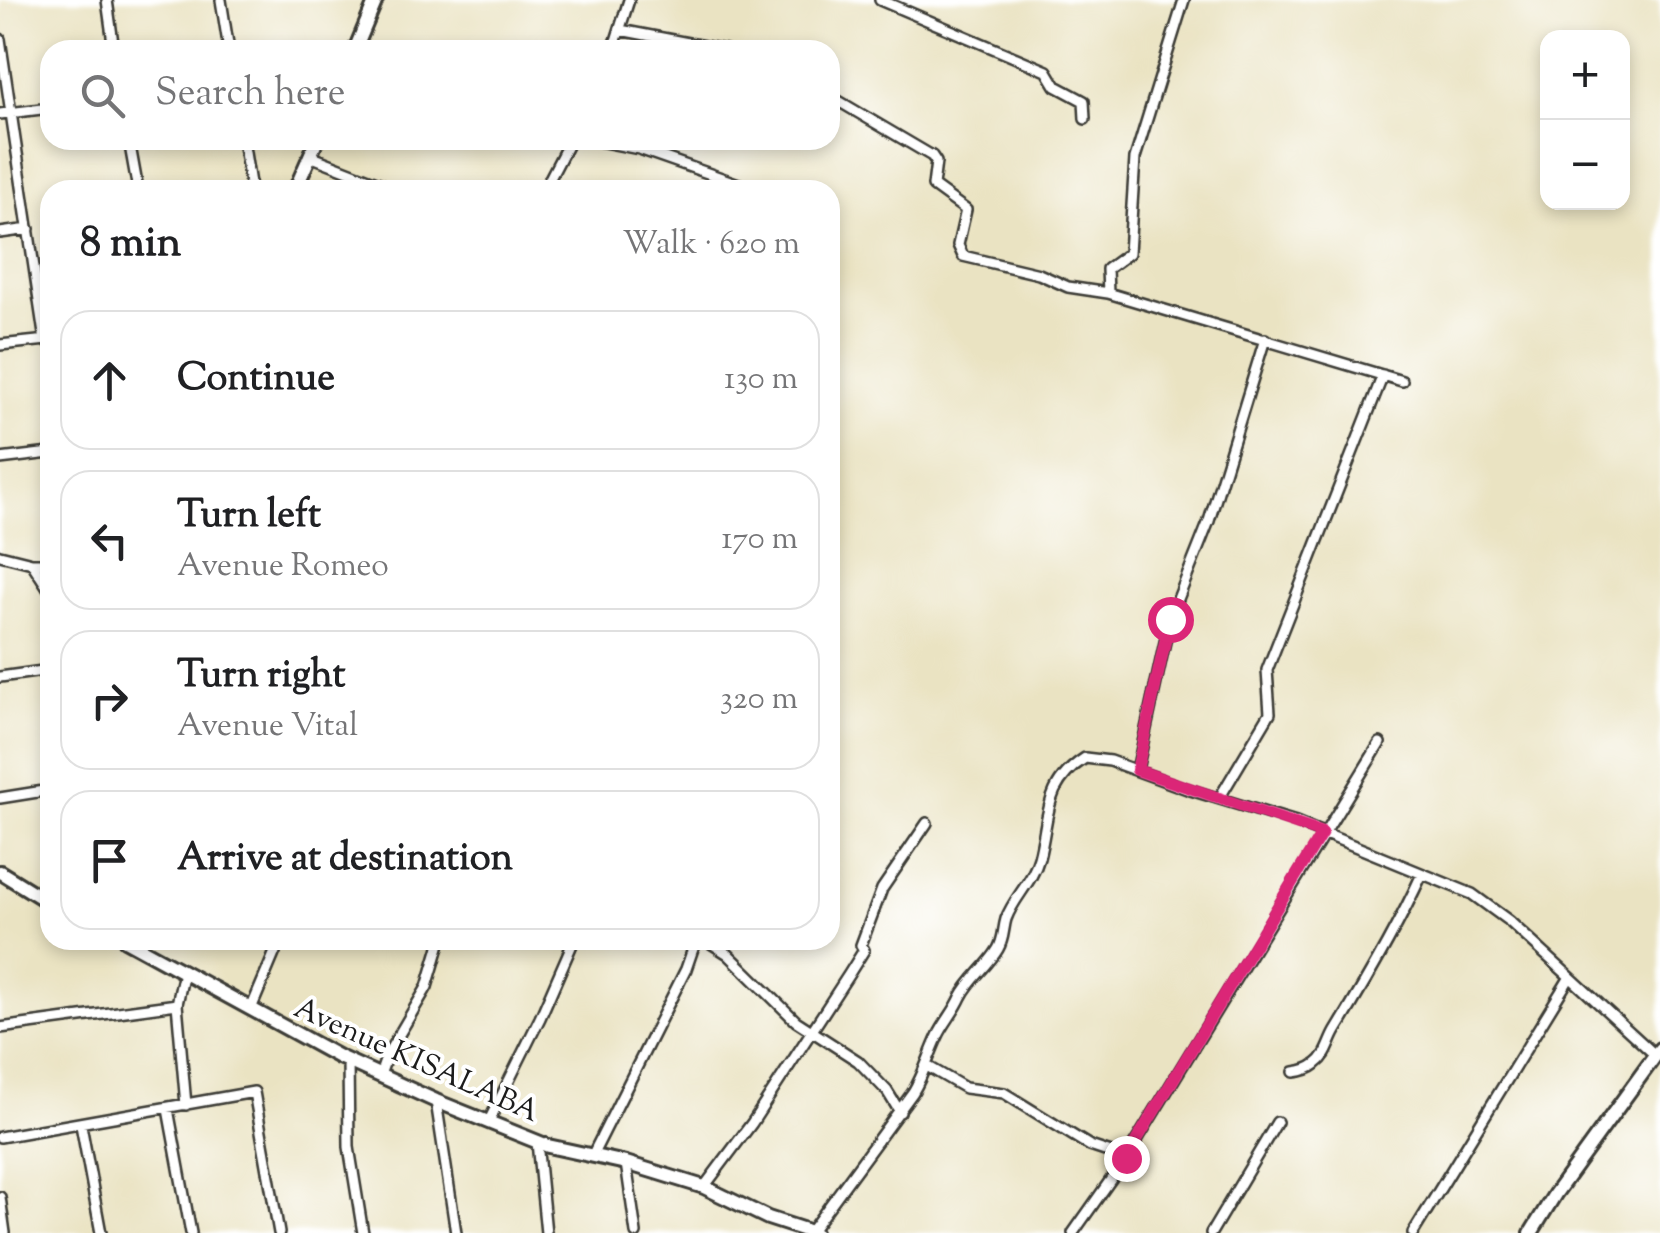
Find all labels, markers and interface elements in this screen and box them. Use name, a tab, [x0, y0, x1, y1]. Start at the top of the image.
map controls	[1540, 30, 1630, 210]
button: +	[1540, 30, 1630, 120]
search box	[40, 40, 840, 150]
icon: search	[75, 68, 130, 123]
text: Search here	[155, 68, 346, 122]
button: −	[1540, 120, 1630, 210]
text: 8 min	[80, 215, 181, 275]
text: Walk · 620 m	[622, 222, 800, 268]
icon: ahead	[82, 353, 137, 408]
text: Continue	[177, 353, 335, 407]
text: 130 m	[724, 357, 798, 403]
text: Turn left	[177, 490, 321, 544]
icon: left	[82, 513, 137, 568]
text: 170 m	[721, 517, 798, 563]
text: Avenue Romeo	[177, 544, 389, 590]
route start	[1148, 597, 1194, 643]
text: Turn right	[177, 650, 345, 704]
icon: right	[82, 673, 137, 728]
text: 320 m	[720, 677, 798, 723]
text: Avenue Vital	[177, 704, 358, 750]
icon: arrive	[82, 833, 137, 888]
text: Arrive at destination	[177, 833, 513, 887]
street label: Avenue KISALABA	[286, 988, 545, 1135]
route end	[1104, 1136, 1150, 1182]

